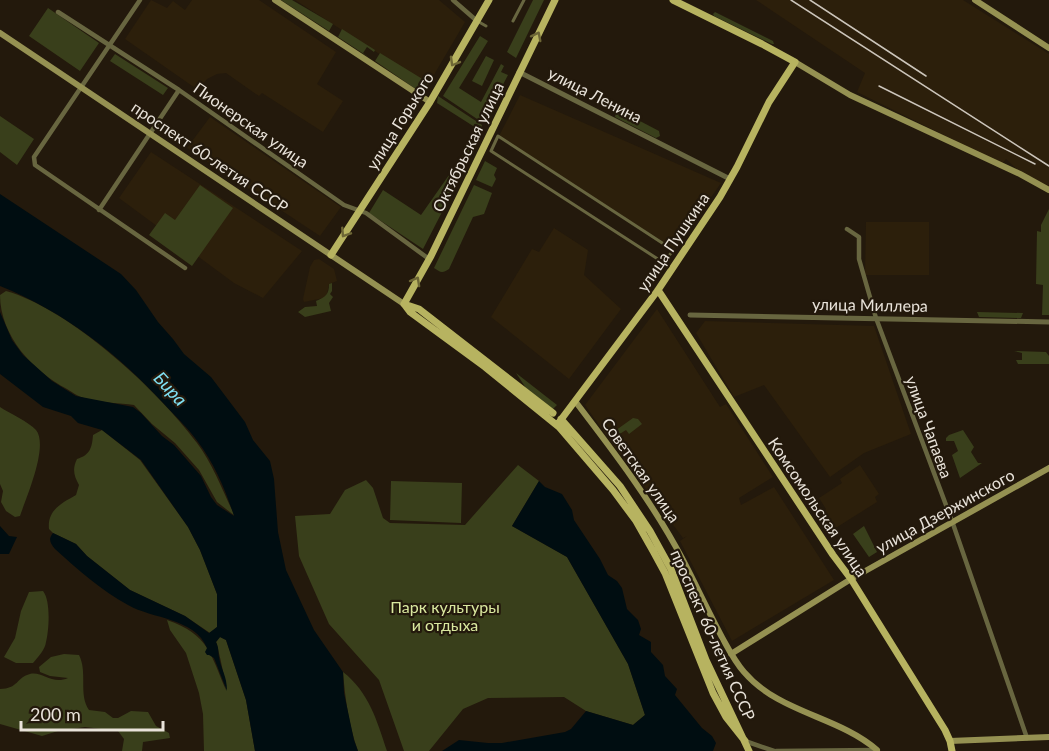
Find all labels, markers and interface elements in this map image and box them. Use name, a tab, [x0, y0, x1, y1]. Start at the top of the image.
one-way arrow	[530, 32, 541, 43]
one-way arrow	[449, 56, 461, 66]
street label: улица Ленина	[545, 63, 645, 126]
street label: улица Горького	[362, 68, 437, 173]
street label: Пионерская улица	[190, 78, 312, 171]
street label: Октябрьская улица	[428, 79, 507, 215]
street label: проспект 60-летия СССР	[128, 97, 292, 216]
street label: улица Пушкина	[632, 189, 713, 295]
one-way arrow	[340, 227, 352, 237]
one-way arrow	[409, 277, 420, 288]
street label: улица Миллера	[812, 294, 928, 315]
water label: Бира	[150, 367, 192, 410]
street label: улица Чапаева	[902, 373, 957, 481]
street label: Советская улица	[598, 414, 685, 526]
street label: Комсомольская улица	[765, 434, 872, 580]
street label: улица Дзержинского	[872, 465, 1017, 557]
street label: проспект 60-летия СССР	[667, 547, 760, 723]
park label: Парк культуры и отдыха	[390, 597, 500, 634]
scale bar	[21, 694, 164, 732]
text: 200 m	[30, 703, 81, 725]

